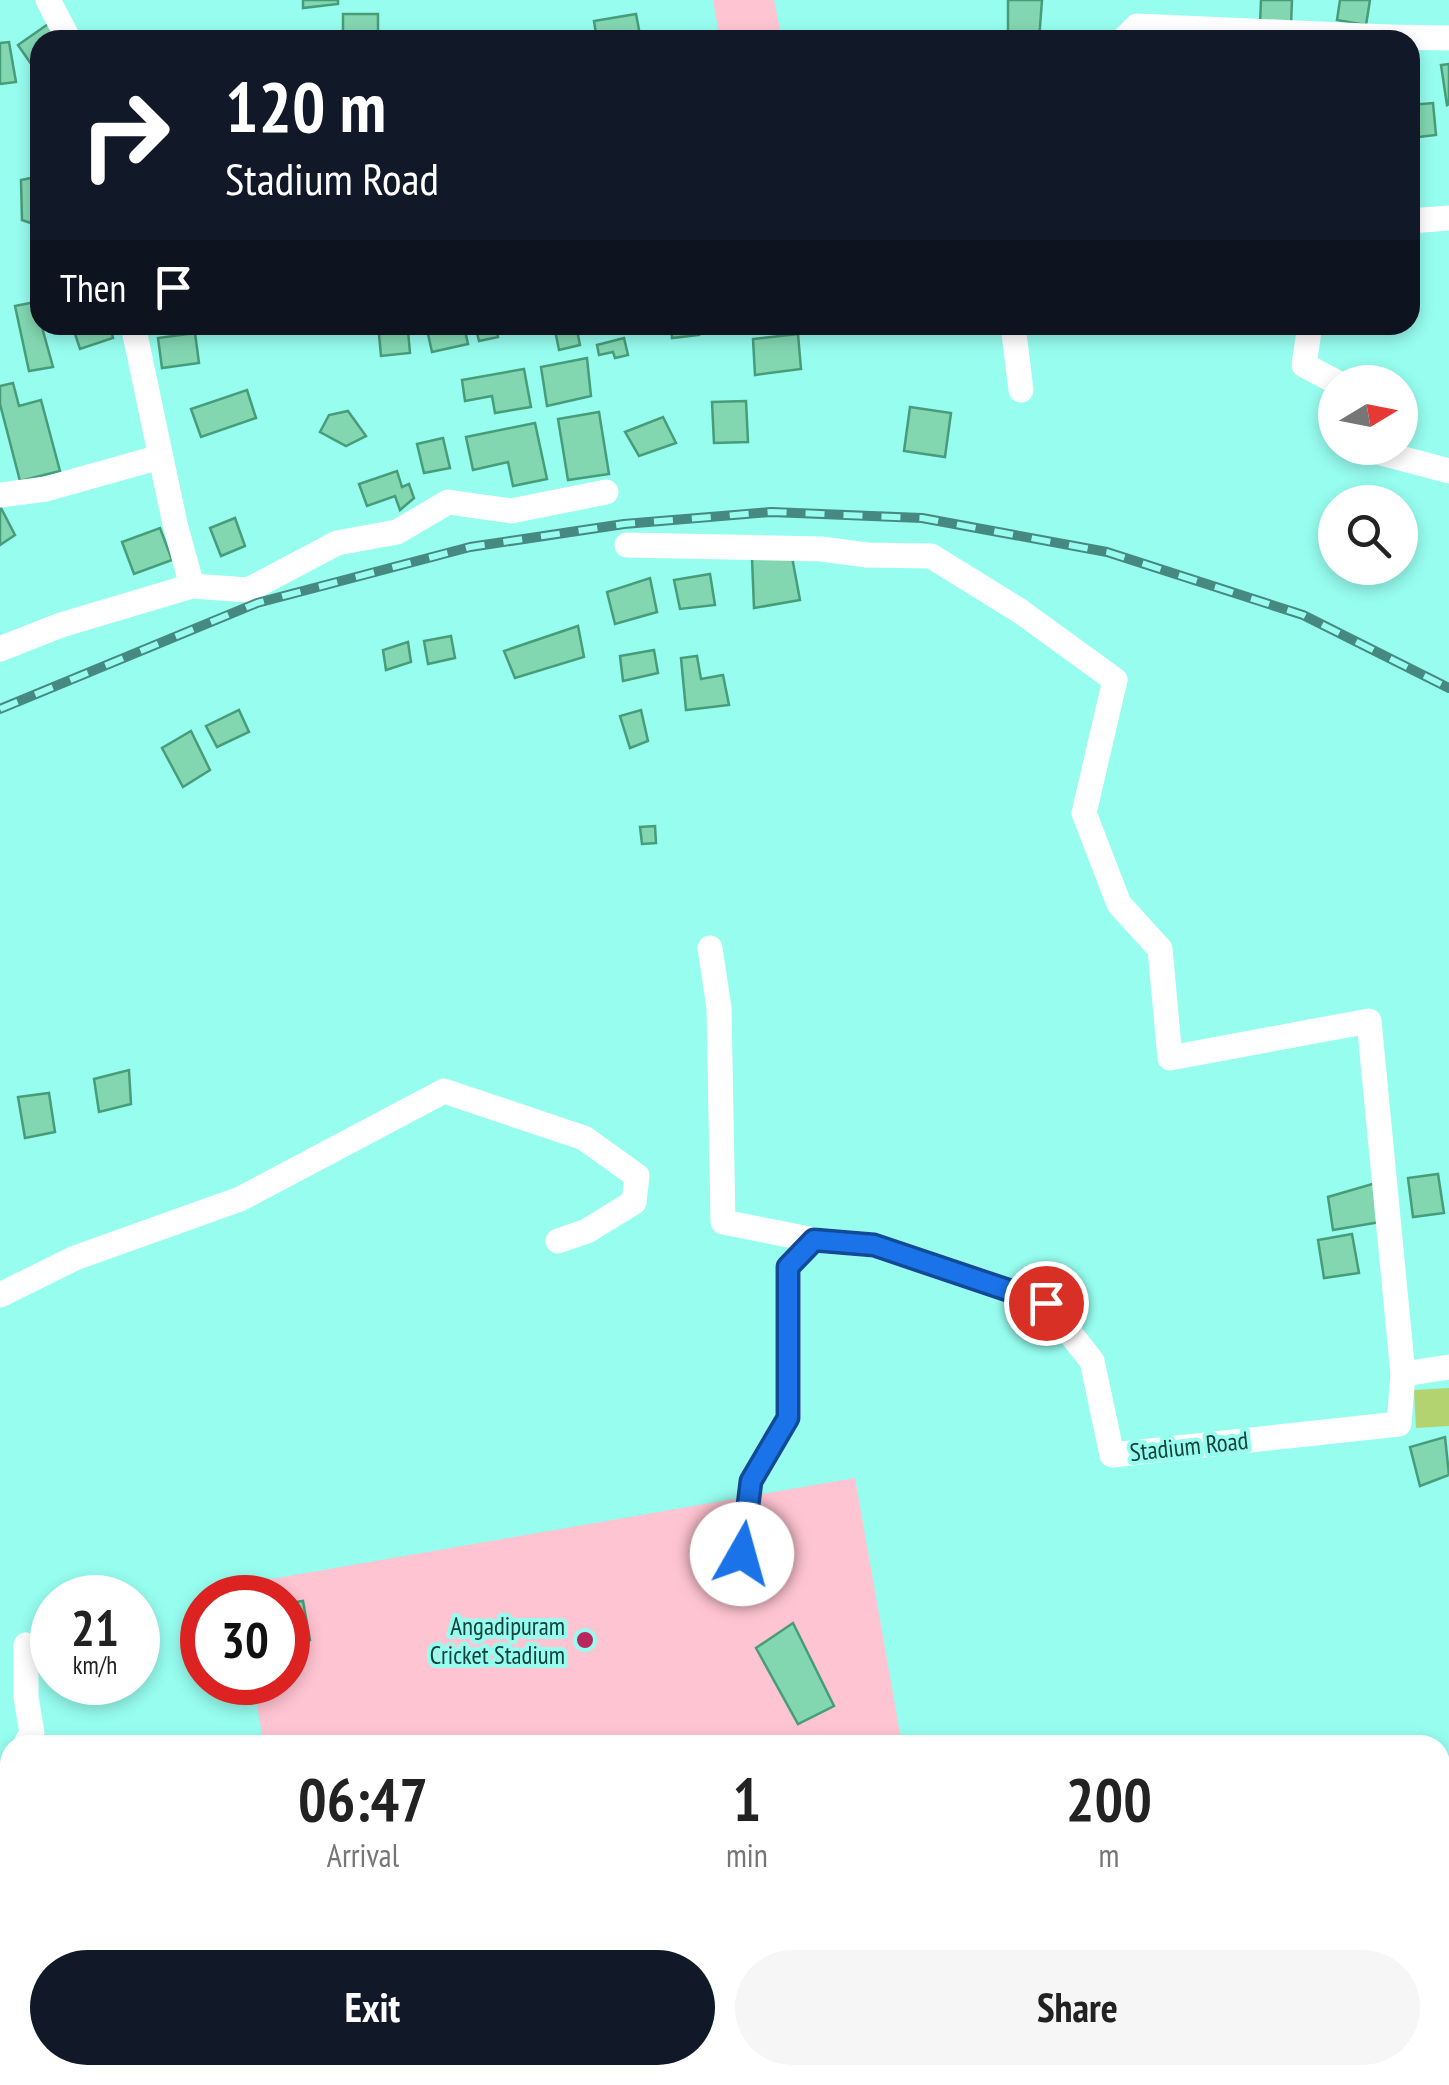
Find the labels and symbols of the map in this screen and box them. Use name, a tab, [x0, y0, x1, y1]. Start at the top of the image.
north arrow	[1318, 365, 1418, 465]
pin	[1004, 1261, 1089, 1346]
street label: Stadium Road	[1128, 1424, 1250, 1468]
position arrow	[690, 1502, 794, 1606]
speed limit sign: 30	[180, 1575, 310, 1705]
place label: Angadipuram Cricket Stadium	[430, 1610, 565, 1671]
marker: Angadipuram Cricket Stadium	[574, 1629, 596, 1651]

